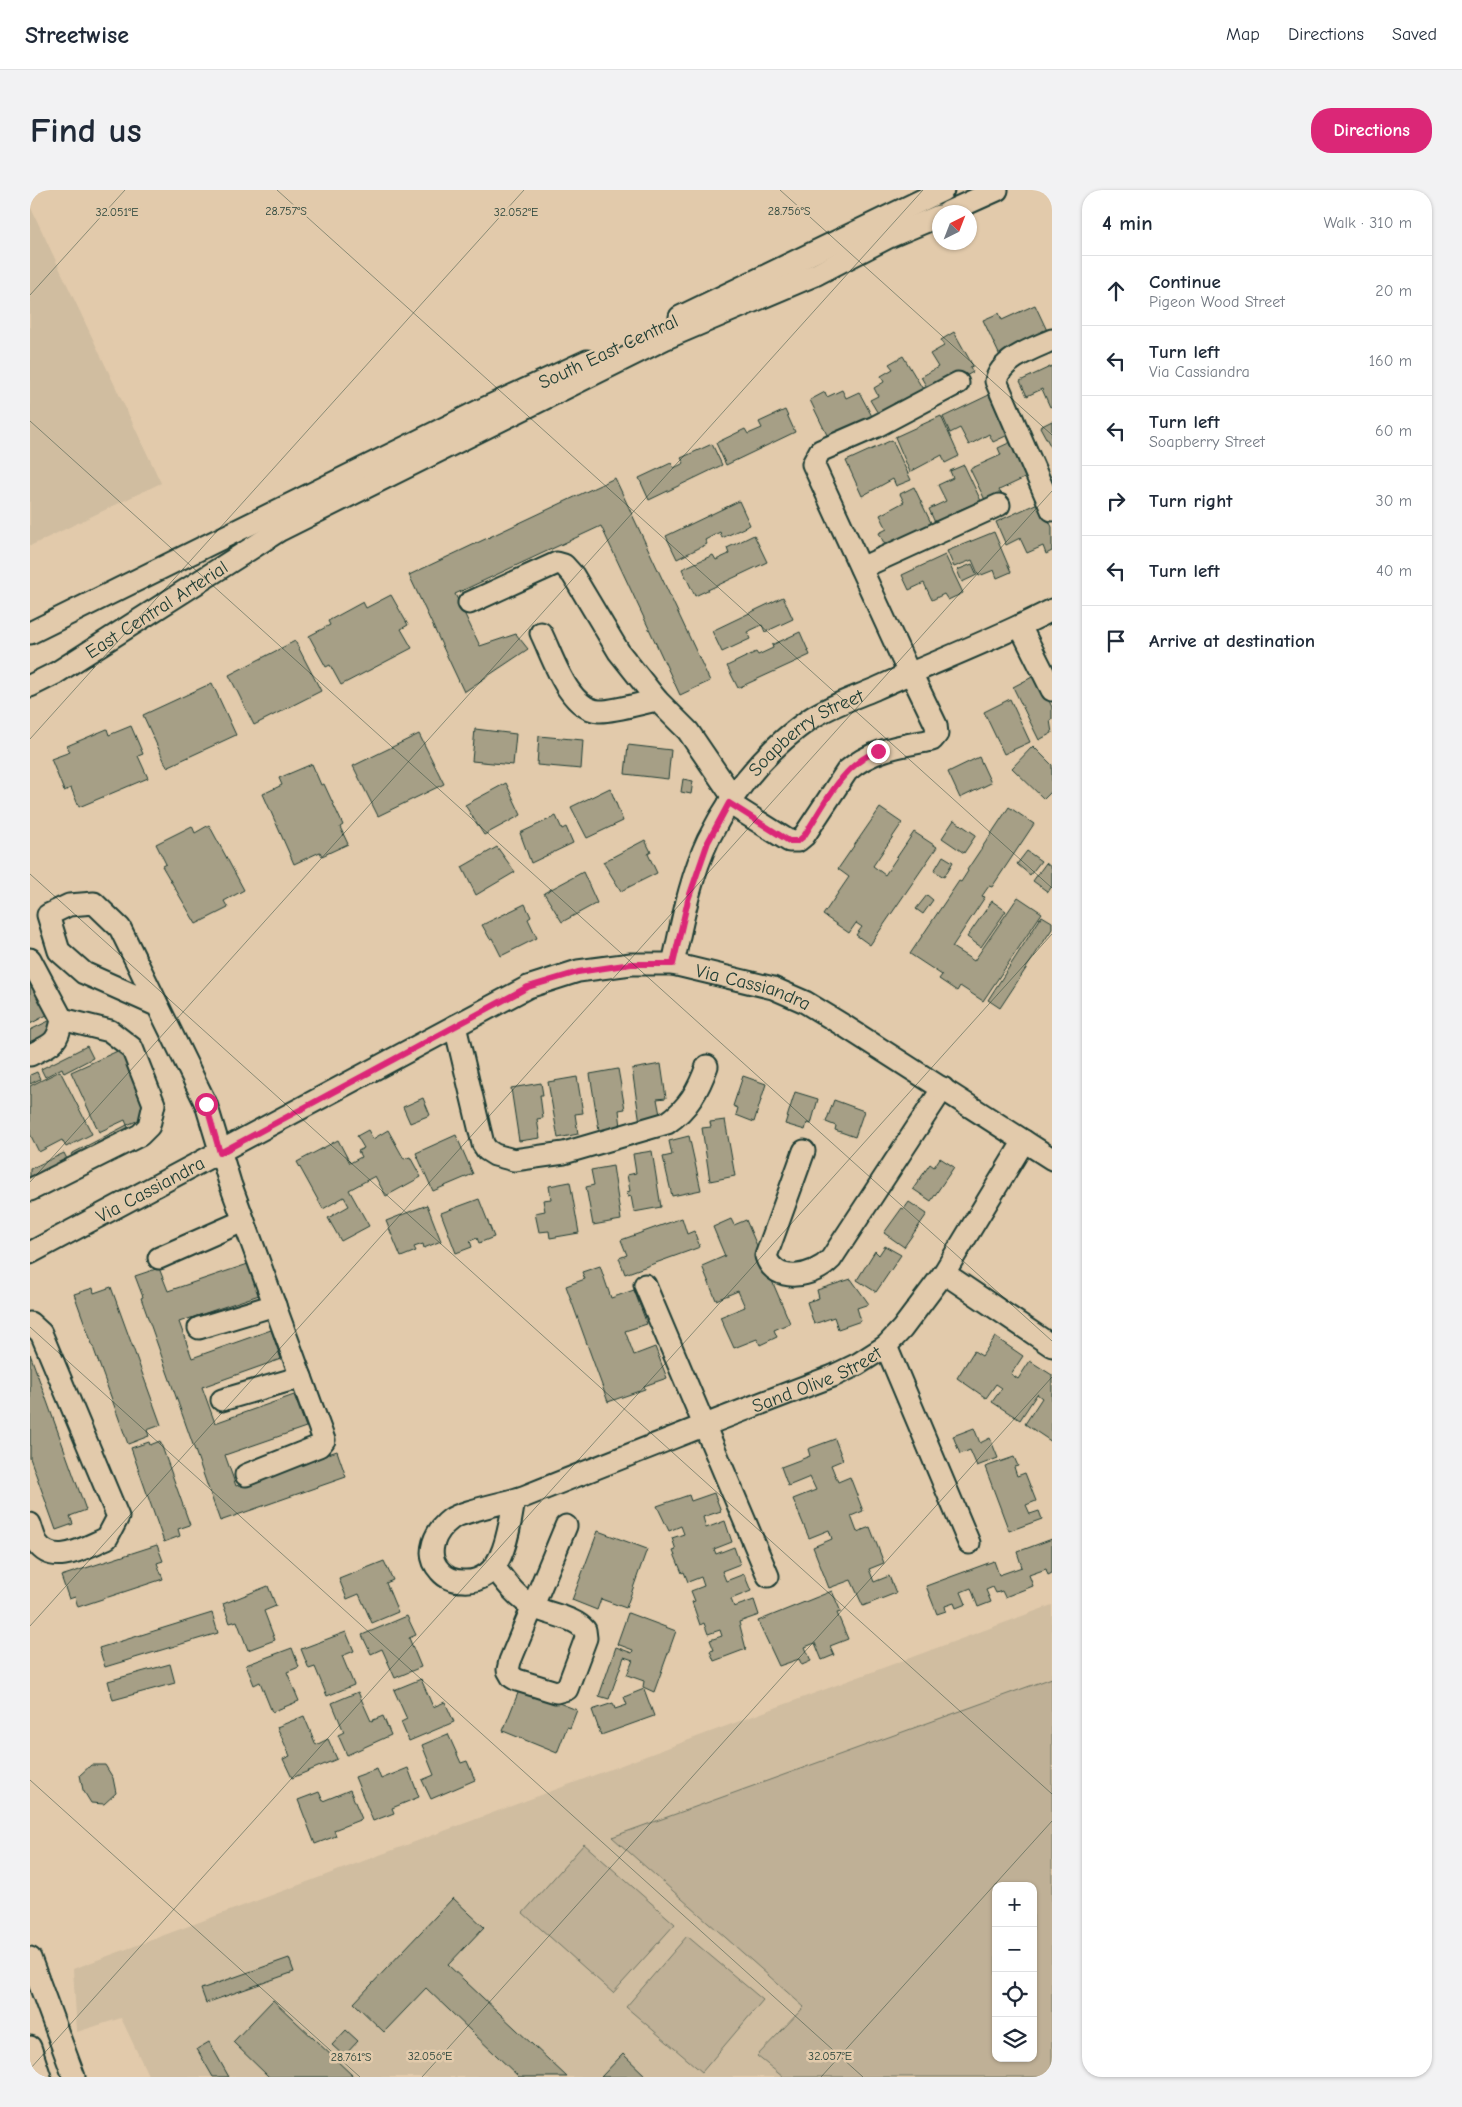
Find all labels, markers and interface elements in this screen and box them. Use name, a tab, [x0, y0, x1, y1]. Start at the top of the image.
text: Streetwise	[25, 21, 129, 49]
text: Map	[1226, 24, 1260, 45]
text: Directions	[1288, 24, 1364, 45]
text: Saved	[1392, 24, 1437, 45]
button: Directions	[1311, 108, 1432, 153]
text: Find us	[30, 110, 142, 151]
text: 28.757°S	[265, 204, 307, 218]
text: 28.756°S	[768, 204, 811, 218]
text: 32.051°E	[96, 205, 138, 219]
text: 32.052°E	[494, 205, 538, 219]
north arrow	[932, 205, 977, 250]
text: 4 min	[1102, 211, 1153, 235]
text: Walk · 310 m	[1323, 214, 1412, 232]
text: Continue	[1149, 271, 1221, 293]
icon: ahead	[1102, 277, 1130, 305]
text: 20 m	[1375, 282, 1412, 300]
text: Pigeon Wood Street	[1149, 293, 1285, 311]
street label: South East Central	[535, 310, 682, 394]
text: Turn left	[1149, 341, 1220, 363]
icon: left	[1102, 347, 1130, 375]
text: 160 m	[1369, 352, 1412, 370]
text: Via Cassiandra	[1149, 363, 1250, 381]
text: Turn left	[1149, 411, 1220, 433]
icon: left	[1102, 417, 1130, 445]
text: 60 m	[1375, 422, 1412, 440]
text: Soapberry Street	[1149, 433, 1265, 451]
icon: right	[1102, 487, 1130, 515]
text: Turn right	[1149, 490, 1233, 512]
text: 30 m	[1376, 492, 1412, 510]
street label: East Central Arterial	[82, 556, 232, 663]
icon: left	[1102, 557, 1130, 585]
text: Turn left	[1149, 560, 1220, 582]
text: 40 m	[1376, 562, 1412, 580]
icon: arrive	[1102, 627, 1130, 655]
text: Arrive at destination	[1149, 630, 1315, 652]
street label: Soapberry Street	[744, 685, 867, 781]
route end	[867, 740, 890, 763]
street label: Via Cassiandra	[693, 960, 815, 1015]
route start	[195, 1093, 218, 1116]
street label: Via Cassiandra	[92, 1152, 208, 1228]
street label: Sand Olive Street	[749, 1342, 886, 1418]
map controls	[992, 1882, 1037, 2062]
button: +	[992, 1882, 1037, 1927]
button: −	[992, 1927, 1037, 1972]
button: locate	[992, 1972, 1037, 2017]
button: layers	[992, 2017, 1037, 2062]
text: 32.056°E	[408, 2049, 452, 2063]
text: 32.057°E	[808, 2049, 852, 2063]
text: 28.761°S	[331, 2050, 372, 2064]

